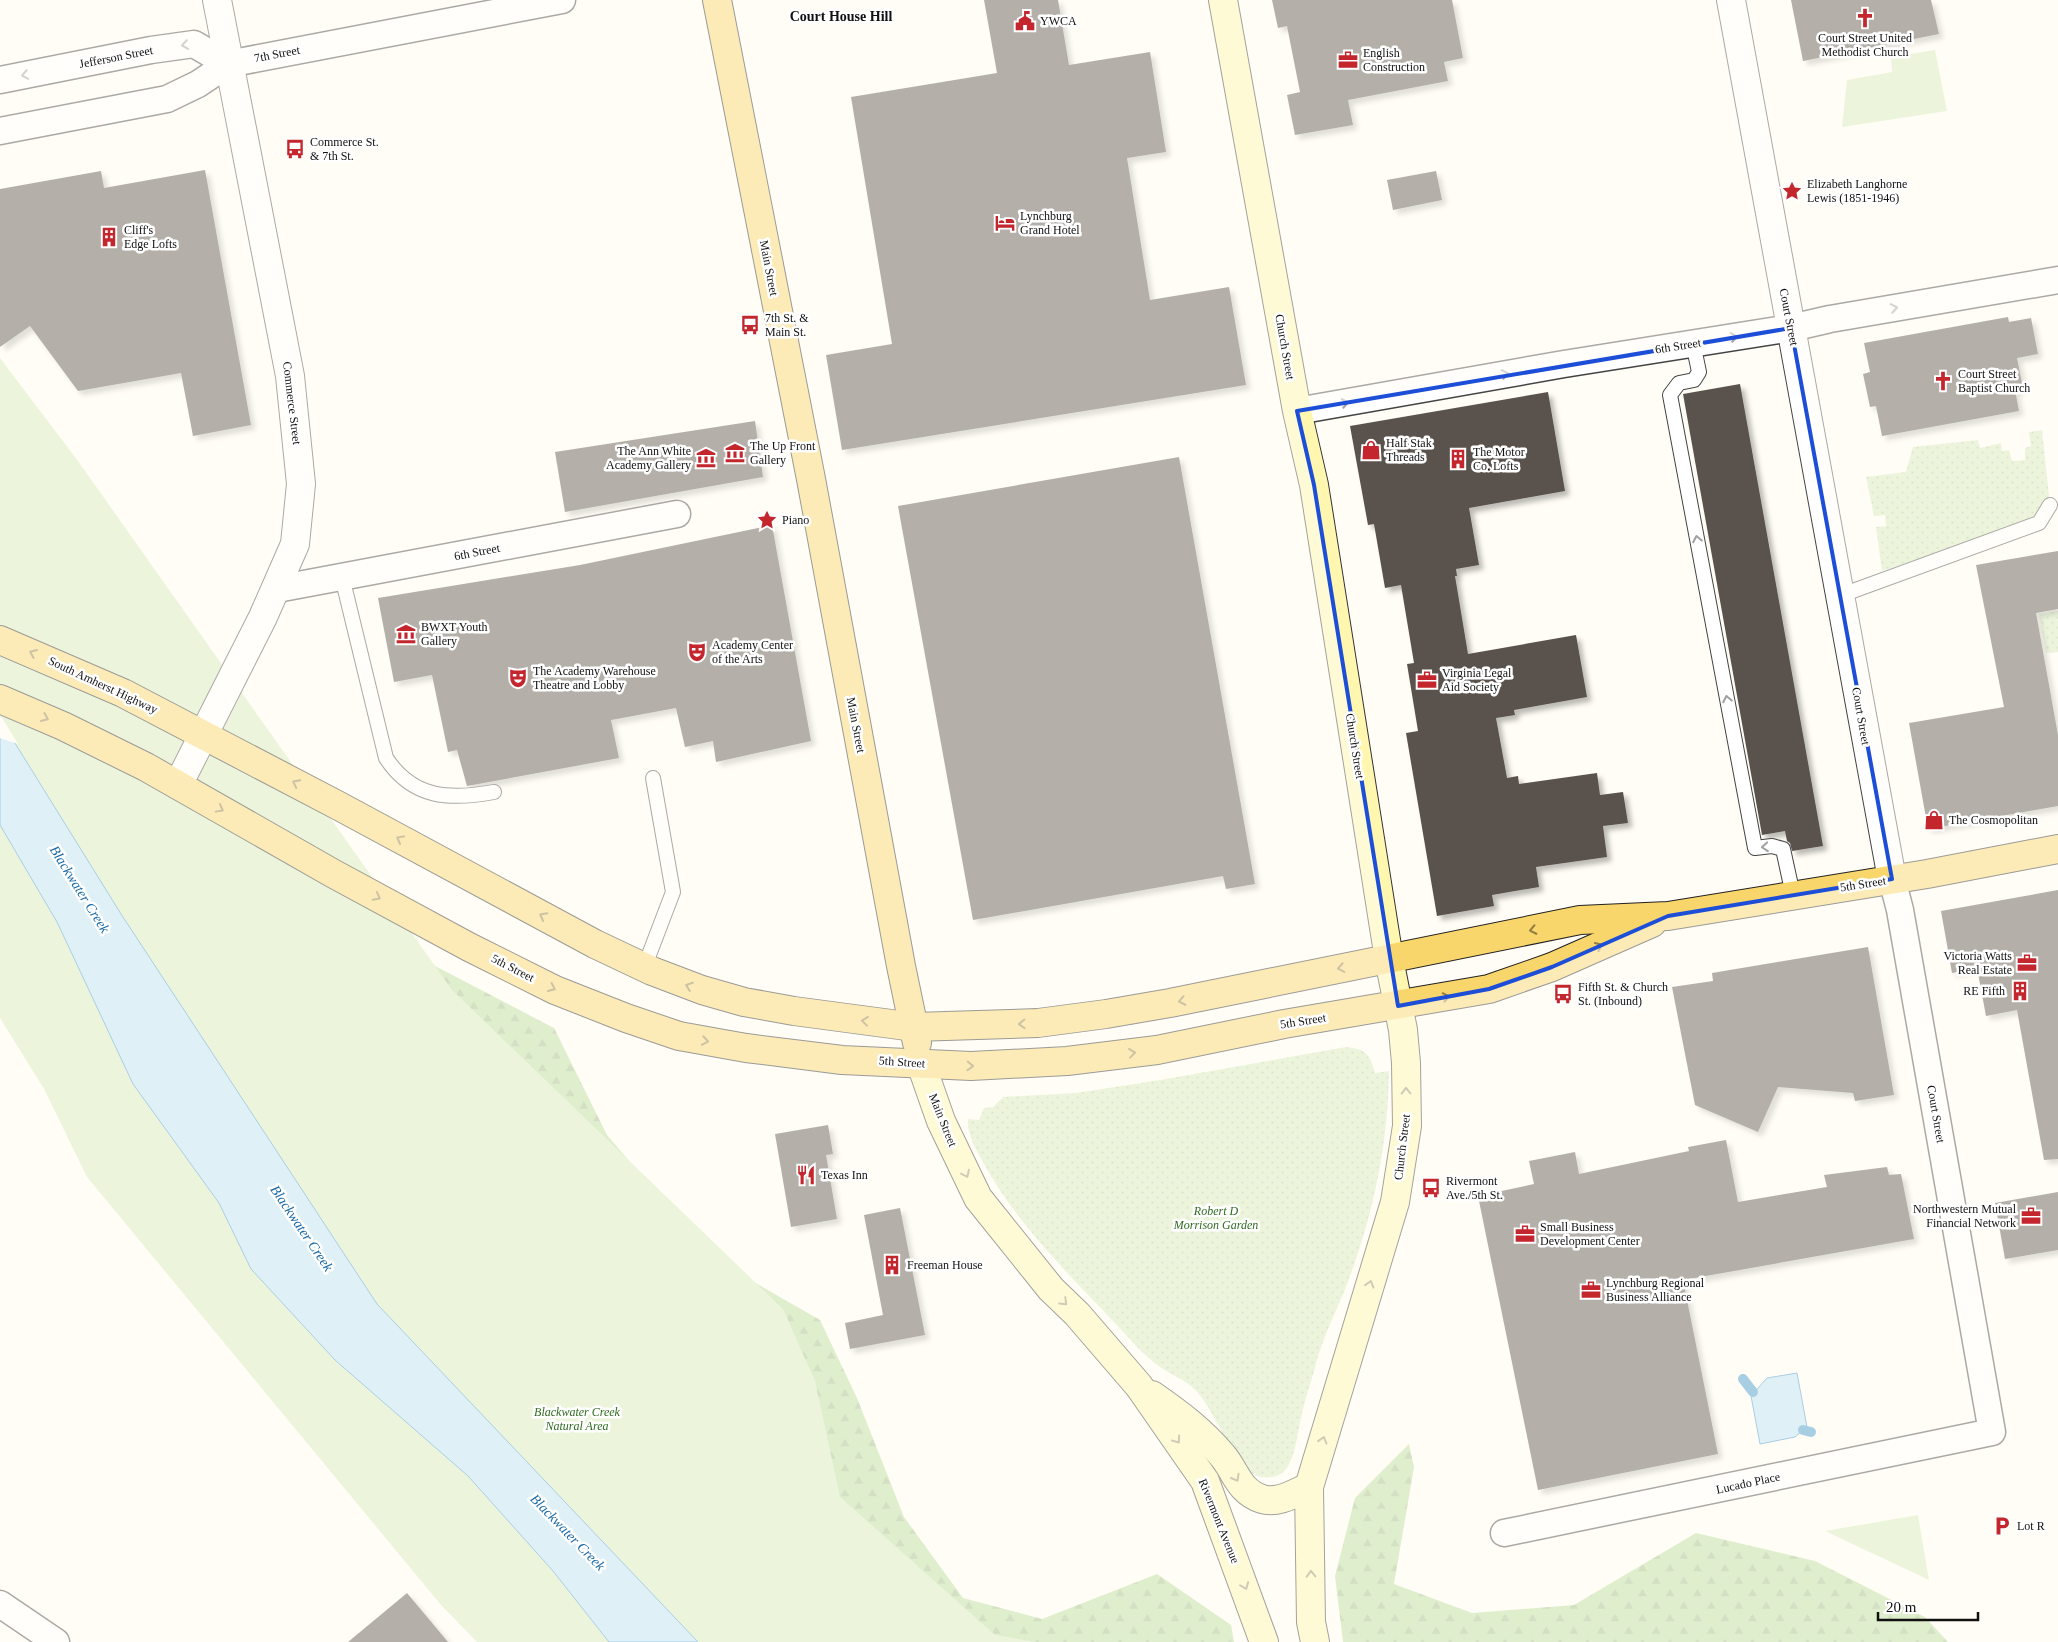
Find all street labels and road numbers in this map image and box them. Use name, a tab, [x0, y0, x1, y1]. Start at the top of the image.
street label: Jefferson Street	[78, 43, 155, 71]
street label: 7th Street	[253, 43, 302, 65]
street label: Main Street	[757, 239, 781, 298]
street label: Court Street	[1777, 287, 1802, 348]
street label: Church Street	[1272, 313, 1298, 382]
street label: 6th Street	[1654, 335, 1703, 357]
street label: Commerce Street	[280, 361, 304, 446]
street label: 6th Street	[453, 541, 502, 563]
street label: South Amherst Highway	[46, 654, 160, 716]
street label: Court Street	[1849, 686, 1873, 747]
street label: Main Street	[844, 696, 868, 755]
street label: Church Street	[1343, 712, 1367, 780]
street label: 5th Street	[1839, 873, 1888, 895]
street label: 5th Street	[489, 951, 537, 985]
street label: 5th Street	[1279, 1010, 1328, 1032]
street label: 5th Street	[878, 1053, 926, 1071]
street label: Court Street	[1924, 1084, 1948, 1145]
street label: Main Street	[926, 1091, 960, 1149]
street label: Church Street	[1391, 1113, 1413, 1181]
street label: Lucado Place	[1715, 1469, 1781, 1497]
street label: Rivermont Avenue	[1196, 1477, 1242, 1565]

